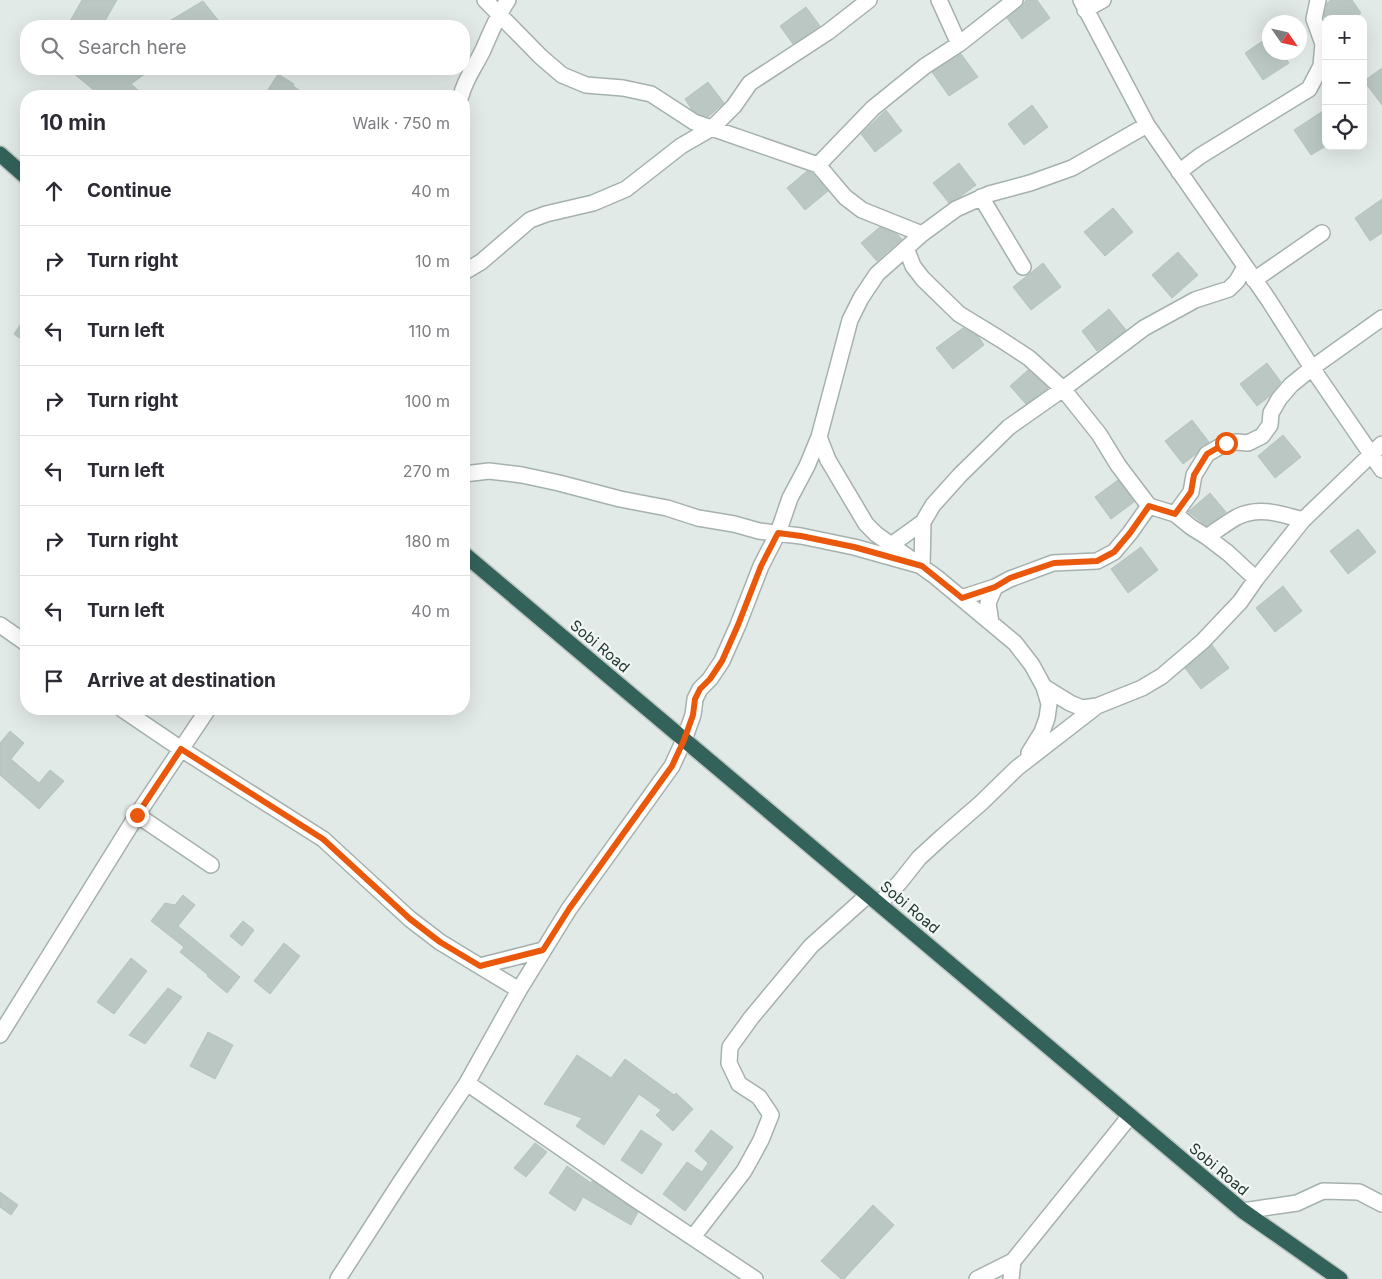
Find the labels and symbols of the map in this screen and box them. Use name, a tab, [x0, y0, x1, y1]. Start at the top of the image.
north arrow	[1262, 15, 1307, 60]
route start	[1215, 432, 1238, 455]
street label: Sobi Road	[566, 616, 634, 676]
route end	[126, 804, 149, 827]
street label: Sobi Road	[876, 877, 944, 937]
street label: Sobi Road	[1185, 1139, 1253, 1199]

